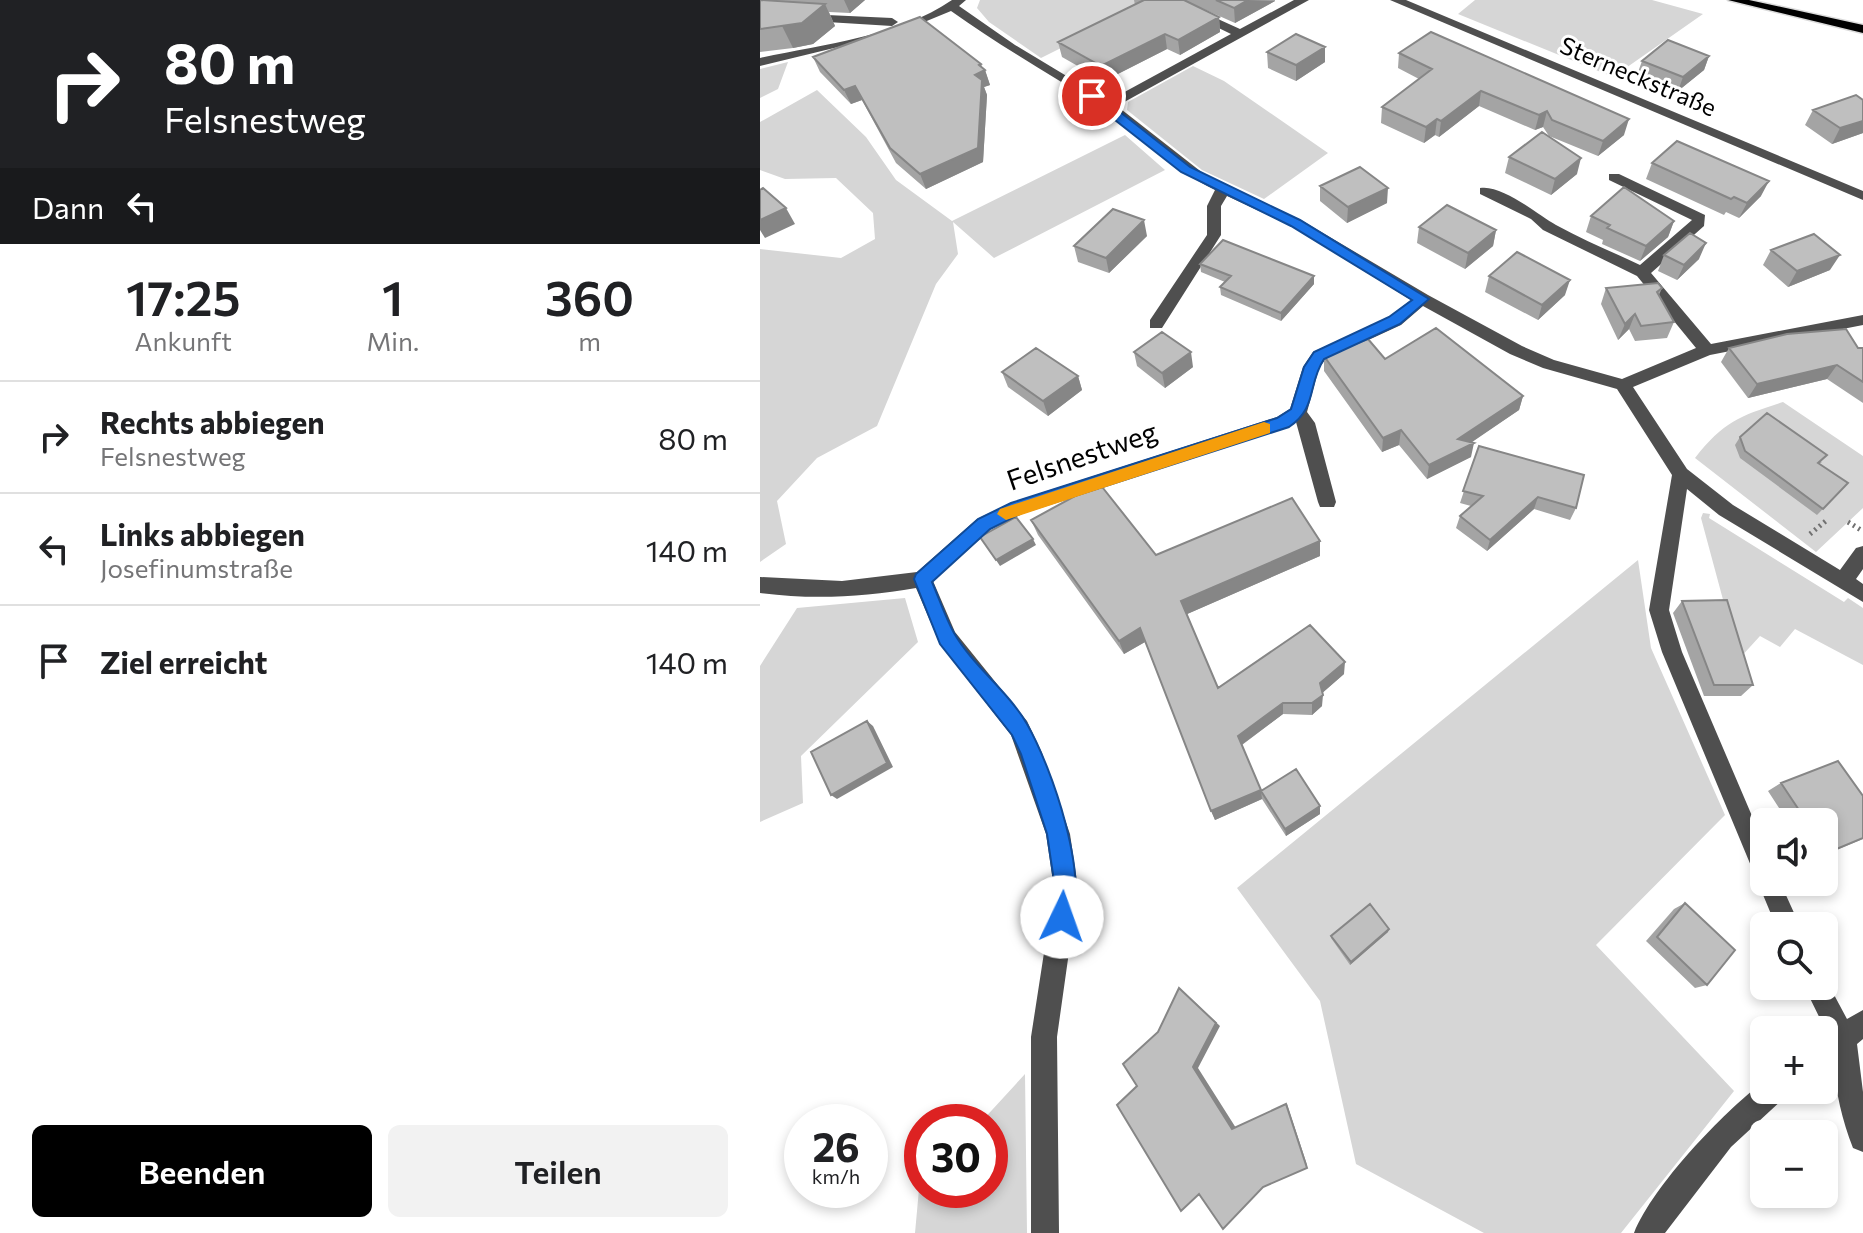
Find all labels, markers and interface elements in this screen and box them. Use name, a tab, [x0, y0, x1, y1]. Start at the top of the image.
text: 80 m	[164, 27, 295, 96]
street label: Sterneckstraße	[1556, 30, 1721, 122]
icon: right	[32, 32, 136, 136]
pin	[1058, 62, 1126, 130]
icon: arrive	[1070, 74, 1114, 118]
text: Felsnestweg	[164, 96, 366, 140]
icon: left	[120, 184, 164, 228]
text: Dann	[32, 188, 104, 225]
text: 17:25	[126, 267, 241, 326]
text: 1	[382, 267, 403, 326]
text: 360	[545, 267, 634, 326]
text: Ankunft	[135, 325, 232, 356]
text: Min.	[366, 325, 419, 356]
text: m	[578, 325, 601, 356]
text: Rechts abbiegen	[100, 403, 325, 440]
street label: Felsnestweg	[1002, 413, 1161, 497]
icon: right	[32, 415, 76, 459]
text: 80 m	[658, 419, 728, 456]
text: Felsnestweg	[100, 440, 246, 471]
text: Links abbiegen	[100, 515, 305, 552]
icon: left	[32, 527, 76, 571]
text: 140 m	[646, 531, 728, 568]
text: Josefinumstraße	[100, 552, 293, 583]
icon: arrive	[32, 639, 76, 683]
text: Ziel erreicht	[100, 643, 268, 680]
text: 140 m	[646, 643, 728, 680]
map controls	[1750, 808, 1838, 1208]
button: sound	[1750, 808, 1838, 896]
position arrow	[1020, 875, 1104, 959]
button: search	[1750, 912, 1838, 1000]
button: +	[1750, 1016, 1838, 1104]
speed limit sign: 30	[904, 1104, 1008, 1208]
button: −	[1750, 1120, 1838, 1208]
text: 26	[812, 1121, 860, 1170]
button: Beenden	[32, 1125, 372, 1217]
button: Teilen	[388, 1125, 728, 1217]
text: km/h	[812, 1164, 860, 1188]

